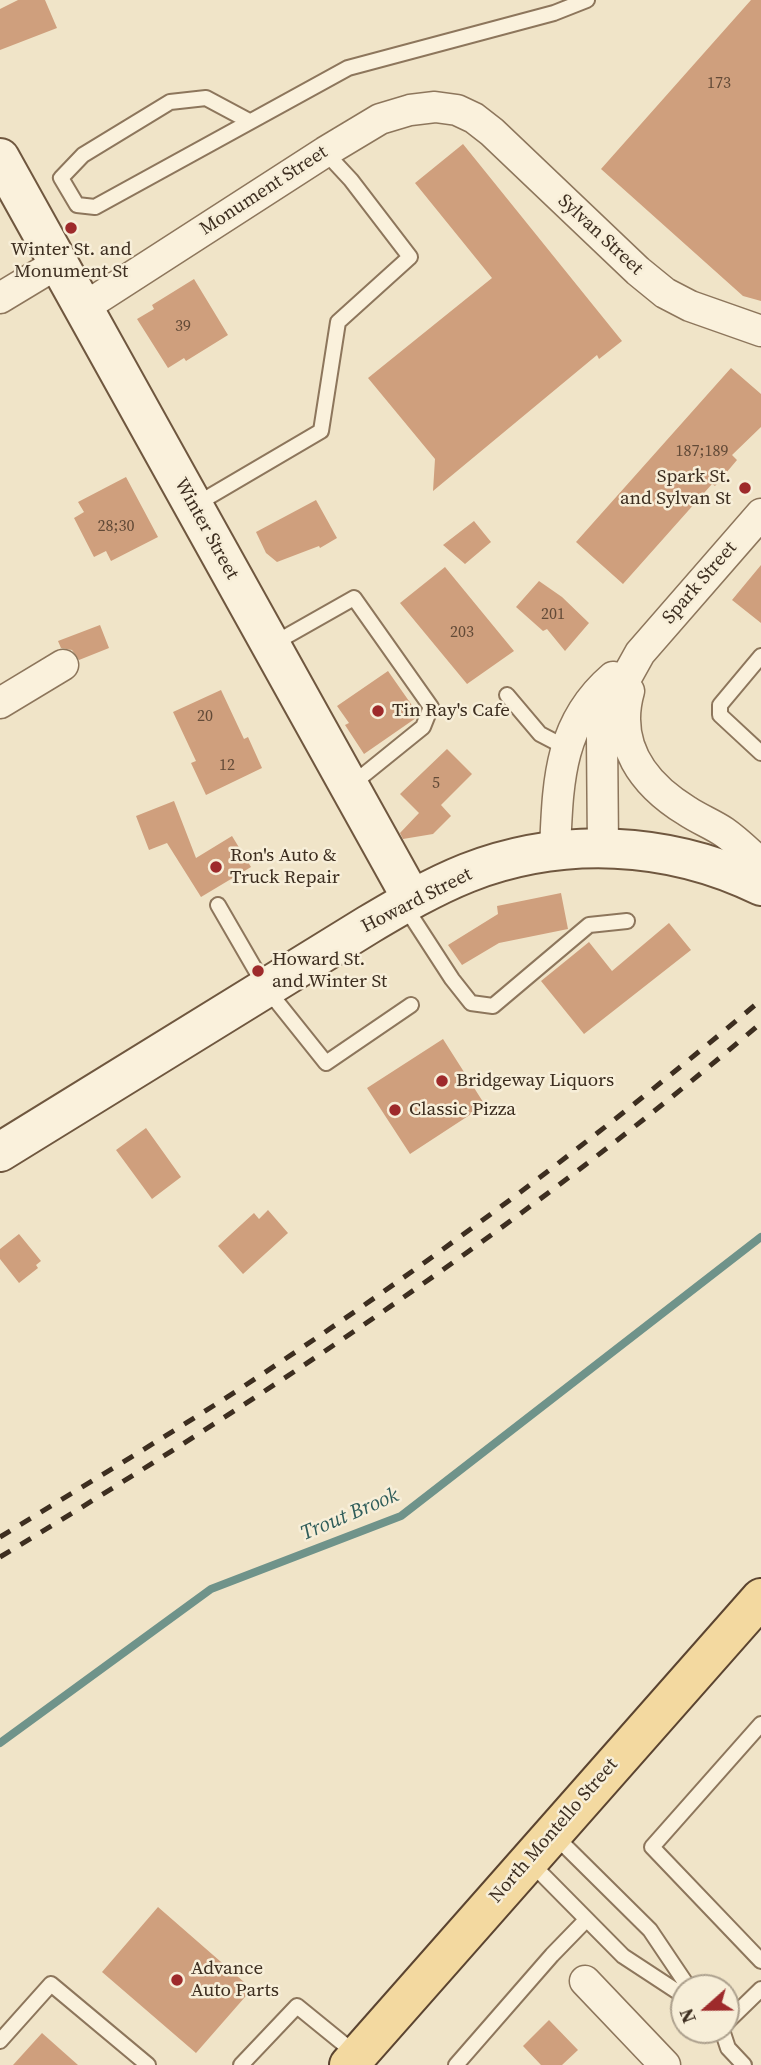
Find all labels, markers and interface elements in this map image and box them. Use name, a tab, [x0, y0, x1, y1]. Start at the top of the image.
house number: 173	[707, 74, 731, 94]
street label: Monument Street	[196, 141, 332, 241]
street label: Sylvan Street	[553, 190, 647, 280]
marker: Winter St. and Monument St	[63, 220, 79, 236]
place label: Winter St. and Monument St	[11, 239, 131, 283]
house number: 39	[175, 317, 191, 337]
house number: 187;189	[676, 442, 728, 462]
place label: Spark St. and Sylvan St	[620, 466, 731, 510]
street label: Winter Street	[169, 474, 243, 584]
marker: Spark St. and Sylvan St	[737, 480, 753, 496]
house number: 28;30	[98, 517, 134, 537]
street label: Spark Street	[658, 537, 742, 629]
house number: 201	[541, 605, 565, 625]
house number: 203	[450, 623, 474, 643]
place label: Tin Ray's Cafe	[392, 700, 510, 722]
marker: Tin Ray's Cafe	[370, 703, 386, 719]
house number: 20	[197, 707, 213, 727]
house number: 12	[219, 756, 235, 776]
house number: 5	[432, 774, 440, 794]
place label: Ron's Auto & Truck Repair	[230, 845, 340, 889]
marker: Ron's Auto & Truck Repair	[208, 859, 224, 875]
street label: Howard Street	[358, 863, 476, 939]
place label: Howard St. and Winter St	[272, 949, 387, 993]
marker: Howard St. and Winter St	[250, 963, 266, 979]
place label: Bridgeway Liquors	[456, 1070, 614, 1092]
marker: Bridgeway Liquors	[434, 1073, 450, 1089]
place label: Classic Pizza	[409, 1099, 516, 1121]
marker: Classic Pizza	[387, 1102, 403, 1118]
water label: Trout Brook	[297, 1483, 403, 1547]
street label: North Montello Street	[485, 1754, 623, 1908]
place label: Advance Auto Parts	[191, 1958, 279, 2002]
marker: Advance Auto Parts	[169, 1972, 185, 1988]
north arrow	[670, 1974, 740, 2044]
text: N	[673, 2005, 702, 2027]

